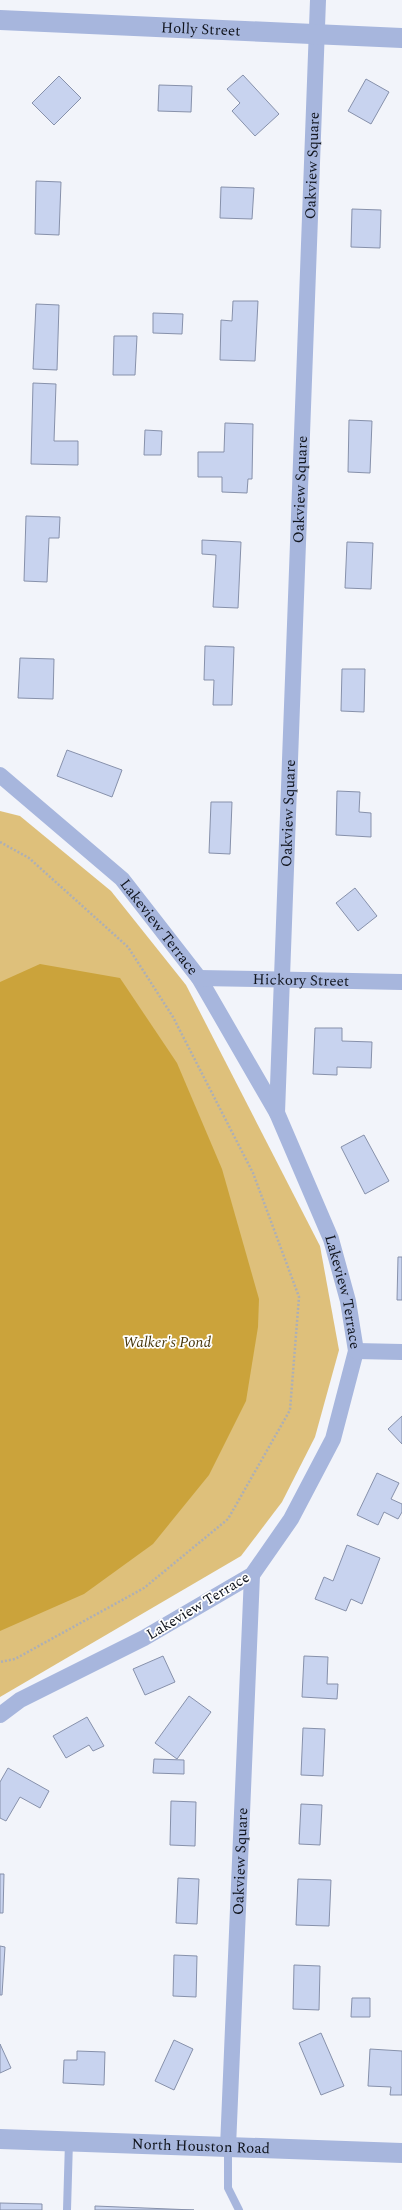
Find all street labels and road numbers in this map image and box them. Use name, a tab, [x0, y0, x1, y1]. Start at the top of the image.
street label: Holly Street	[161, 16, 241, 42]
street label: Oakview Square	[298, 111, 325, 220]
street label: Oakview Square	[286, 435, 313, 544]
street label: Oakview Square	[275, 759, 302, 867]
street label: Lakeview Terrace	[114, 874, 204, 980]
street label: Hickory Street	[252, 968, 349, 992]
street label: Lakeview Terrace	[319, 1232, 367, 1351]
street label: Lakeview Terrace	[142, 1566, 254, 1646]
street label: Oakview Square	[226, 1807, 254, 1915]
street label: North Houston Road	[131, 2132, 271, 2160]

